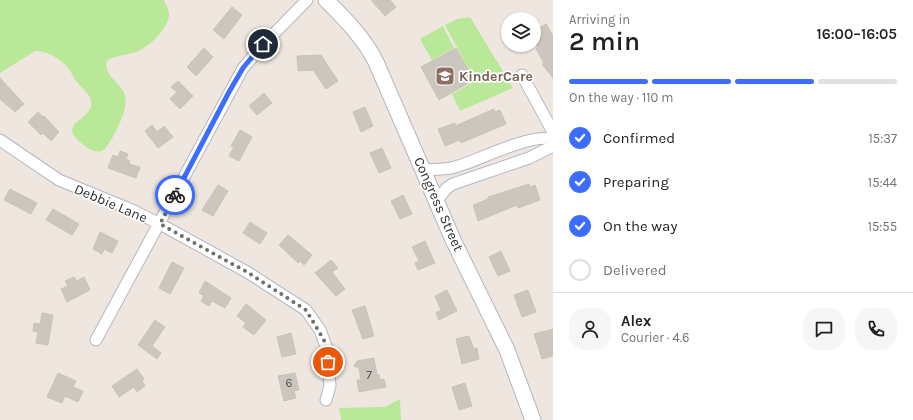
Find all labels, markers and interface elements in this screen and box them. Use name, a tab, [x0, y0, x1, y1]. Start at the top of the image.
map controls	[501, 12, 541, 52]
button: layers	[501, 12, 541, 52]
text: Arriving in	[569, 12, 630, 27]
text: 16:00–16:05	[817, 25, 897, 43]
text: 2 min	[569, 26, 640, 57]
pin	[246, 27, 280, 61]
icon: home	[252, 33, 274, 55]
school or university icon: KinderCare	[434, 65, 456, 87]
place label: KinderCare	[459, 68, 533, 85]
text: On the way · 110 m	[569, 90, 674, 105]
icon: check	[569, 127, 591, 149]
text: Confirmed	[603, 129, 675, 147]
text: 15:37	[869, 131, 897, 146]
street label: Congress Street	[410, 154, 467, 254]
icon: check	[569, 171, 591, 193]
text: Preparing	[603, 173, 669, 191]
courier	[155, 175, 195, 215]
text: 15:44	[868, 175, 897, 190]
street label: Debbie Lane	[72, 180, 150, 226]
icon: bike	[164, 184, 186, 206]
icon: check	[569, 215, 591, 237]
text: On the way	[603, 217, 677, 235]
text: 15:55	[868, 219, 897, 234]
text: Delivered	[603, 261, 667, 279]
button: person	[569, 308, 611, 350]
button: chat	[803, 308, 845, 350]
button: phone	[855, 308, 897, 350]
text: Alex	[621, 312, 651, 330]
text: Courier · 4.6	[621, 330, 689, 345]
pin	[311, 345, 345, 379]
icon: bag	[317, 351, 339, 373]
house number: 7	[366, 368, 372, 382]
house number: 6	[286, 376, 293, 390]

